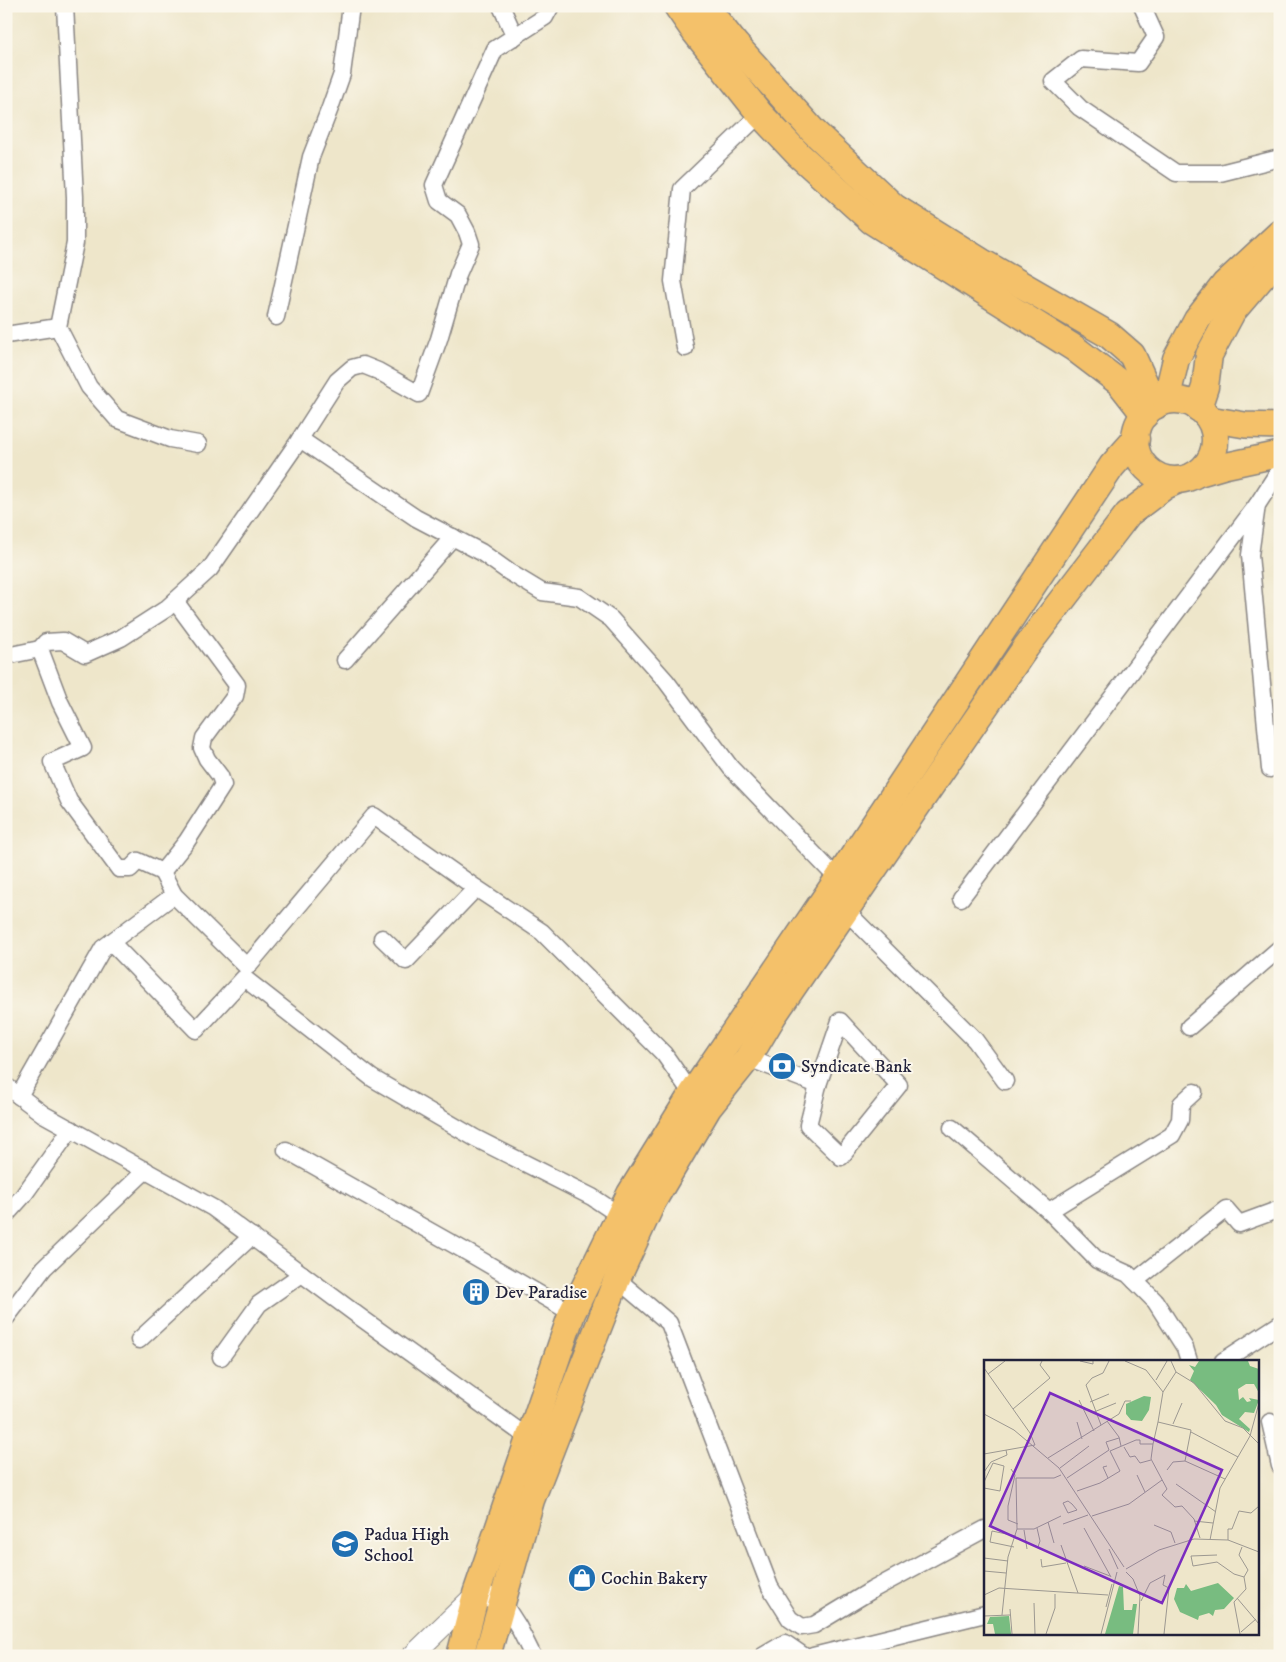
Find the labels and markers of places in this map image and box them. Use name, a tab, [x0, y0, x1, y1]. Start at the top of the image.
bank icon: Syndicate Bank	[767, 1051, 797, 1081]
place label: Syndicate Bank	[801, 1056, 912, 1078]
building icon: Dev Paradise	[461, 1277, 491, 1307]
place label: Dev Paradise	[495, 1282, 587, 1304]
place label: Padua High School	[364, 1524, 450, 1567]
school or university icon: Padua High School	[330, 1529, 360, 1559]
shop icon: Cochin Bakery	[567, 1563, 597, 1593]
place label: Cochin Bakery	[601, 1568, 708, 1590]

